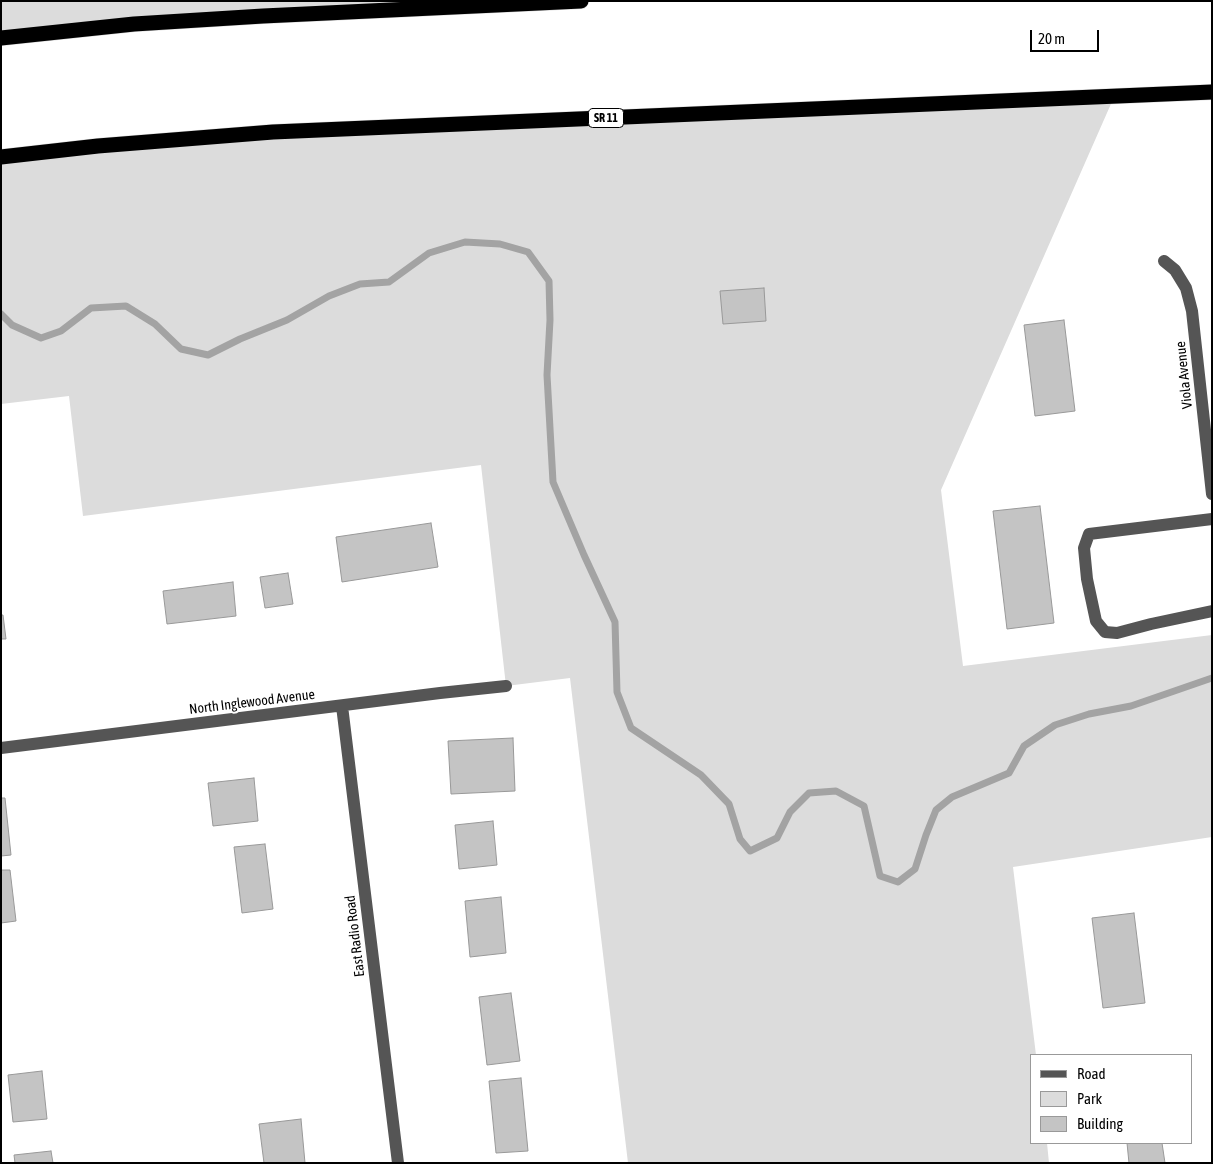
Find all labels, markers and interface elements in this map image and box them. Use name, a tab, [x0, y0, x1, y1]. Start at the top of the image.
scale bar	[1033, 20, 1102, 52]
text: 20 m	[1038, 30, 1065, 47]
road number: SR 11	[588, 109, 624, 128]
street label: Viola Avenue	[1172, 341, 1196, 409]
street label: North Inglewood Avenue	[188, 686, 316, 718]
street label: East Radio Road	[342, 894, 368, 978]
legend	[1030, 1054, 1193, 1144]
text: Road	[1077, 1065, 1106, 1082]
text: Park	[1077, 1090, 1102, 1107]
text: Building	[1077, 1115, 1123, 1132]

